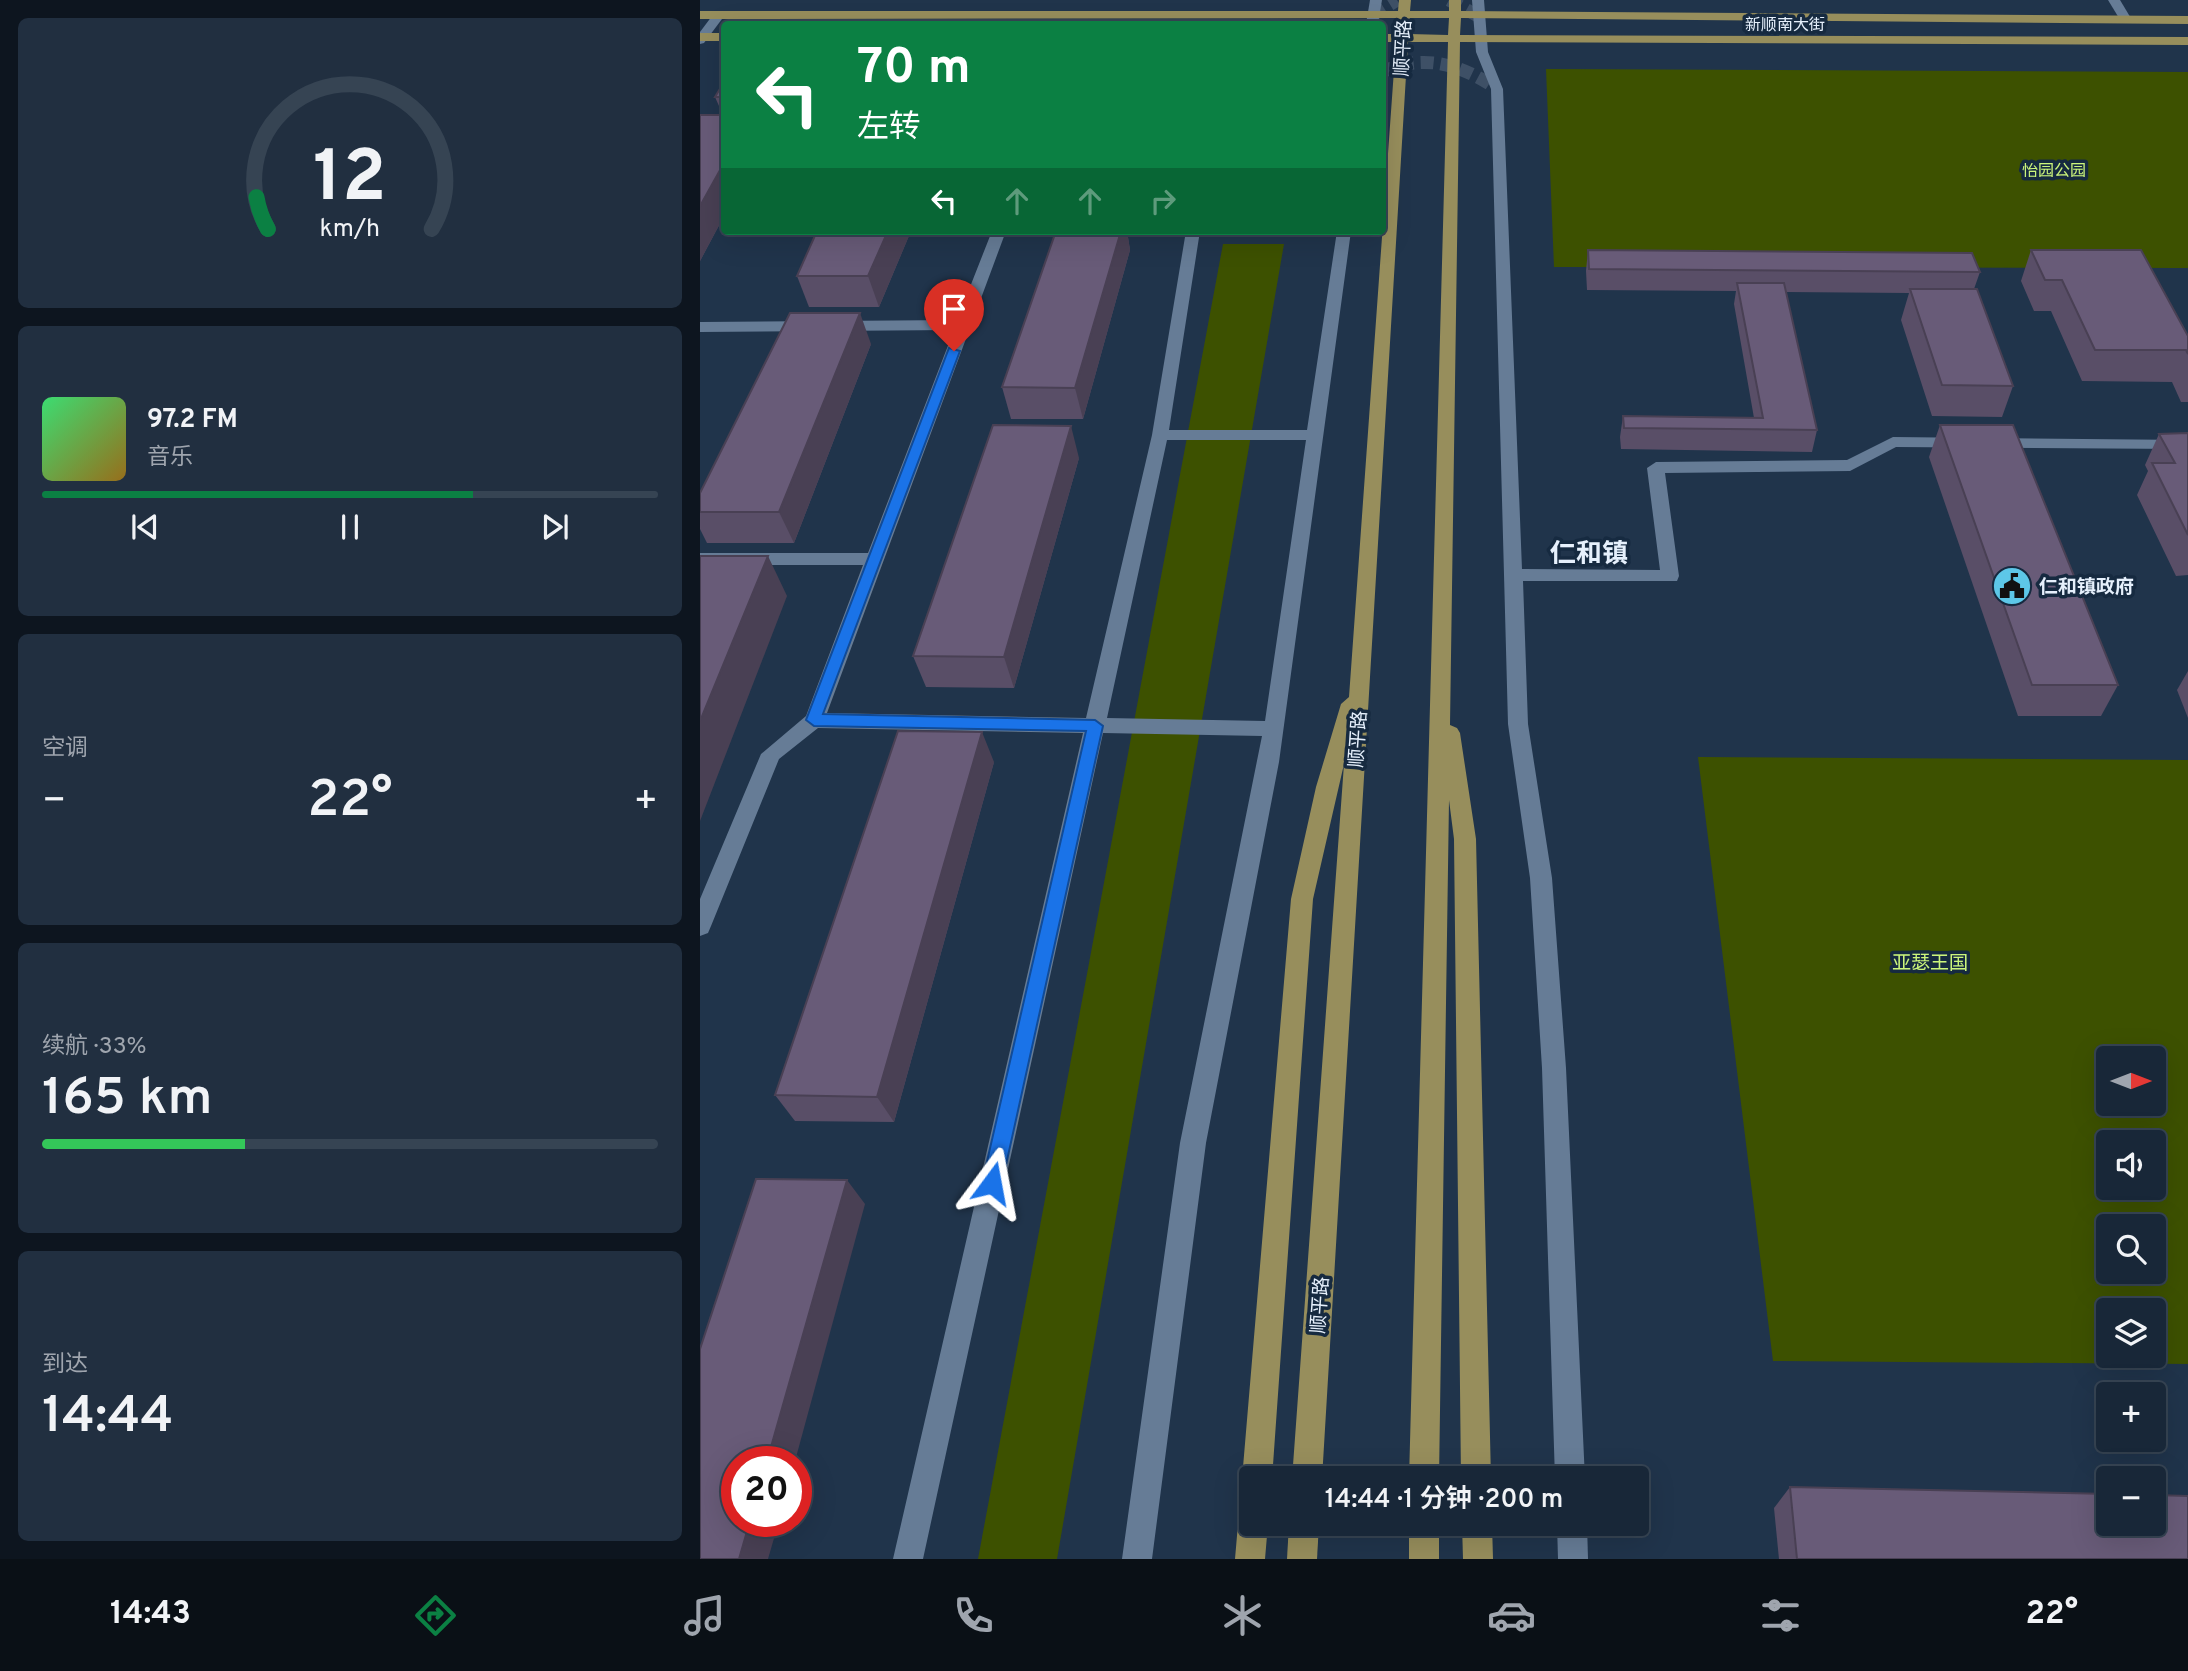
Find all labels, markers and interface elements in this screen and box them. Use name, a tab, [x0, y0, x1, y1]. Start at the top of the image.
street label: 新顺南大街	[1745, 16, 1825, 36]
street label: 顺平路	[1391, 19, 1417, 77]
text: 70 m	[857, 39, 971, 101]
icon: left	[742, 49, 833, 140]
text: 左转	[857, 109, 921, 149]
text: 12	[313, 135, 387, 227]
park label: 怡园公园	[2022, 162, 2086, 182]
icon: left	[925, 182, 963, 220]
icon: ahead	[998, 182, 1036, 220]
icon: ahead	[1071, 182, 1109, 220]
icon: right	[1144, 182, 1182, 220]
text: km/h	[320, 214, 380, 246]
pin	[924, 279, 984, 351]
icon: arrive	[935, 290, 973, 328]
text: 97.2 FM	[147, 404, 238, 437]
text: 音乐	[147, 444, 193, 473]
icon: previous	[126, 508, 164, 546]
icon: pause	[331, 508, 369, 546]
icon: next	[536, 508, 574, 546]
district label: 仁和镇	[1550, 539, 1628, 572]
public building icon: 仁和镇政府	[1991, 565, 2033, 607]
place label: 仁和镇政府	[2039, 576, 2134, 600]
street label: 顺平路	[1345, 710, 1373, 768]
text: 空调	[42, 735, 88, 764]
text: 22°	[307, 769, 393, 835]
text: −	[42, 778, 67, 827]
text: +	[633, 778, 658, 827]
park label: 亚瑟王国	[1892, 952, 1968, 976]
text: 续航 · 33%	[42, 1033, 147, 1062]
north arrow	[2096, 1046, 2166, 1116]
map controls	[2096, 1046, 2166, 1536]
text: 165 km	[42, 1067, 212, 1133]
button: sound	[2096, 1130, 2166, 1200]
position arrow	[955, 1146, 1029, 1220]
button: search	[2096, 1214, 2166, 1284]
street label: 顺平路	[1307, 1276, 1335, 1334]
button: layers	[2096, 1298, 2166, 1368]
text: 到达	[42, 1351, 88, 1380]
button: +	[2096, 1382, 2166, 1452]
text: 14:44	[42, 1385, 173, 1451]
speed limit sign: 20	[721, 1446, 812, 1537]
button: −	[2096, 1466, 2166, 1536]
text: 14:44 · 1 分钟 · 200 m	[1325, 1484, 1563, 1517]
icon: directions	[411, 1591, 460, 1640]
icon: music	[680, 1591, 729, 1640]
icon: phone	[949, 1591, 998, 1640]
icon: climate	[1218, 1591, 1267, 1640]
icon: car	[1487, 1591, 1536, 1640]
icon: filters	[1756, 1591, 1805, 1640]
text: 14:43	[110, 1595, 191, 1635]
text: 22°	[2026, 1595, 2078, 1635]

